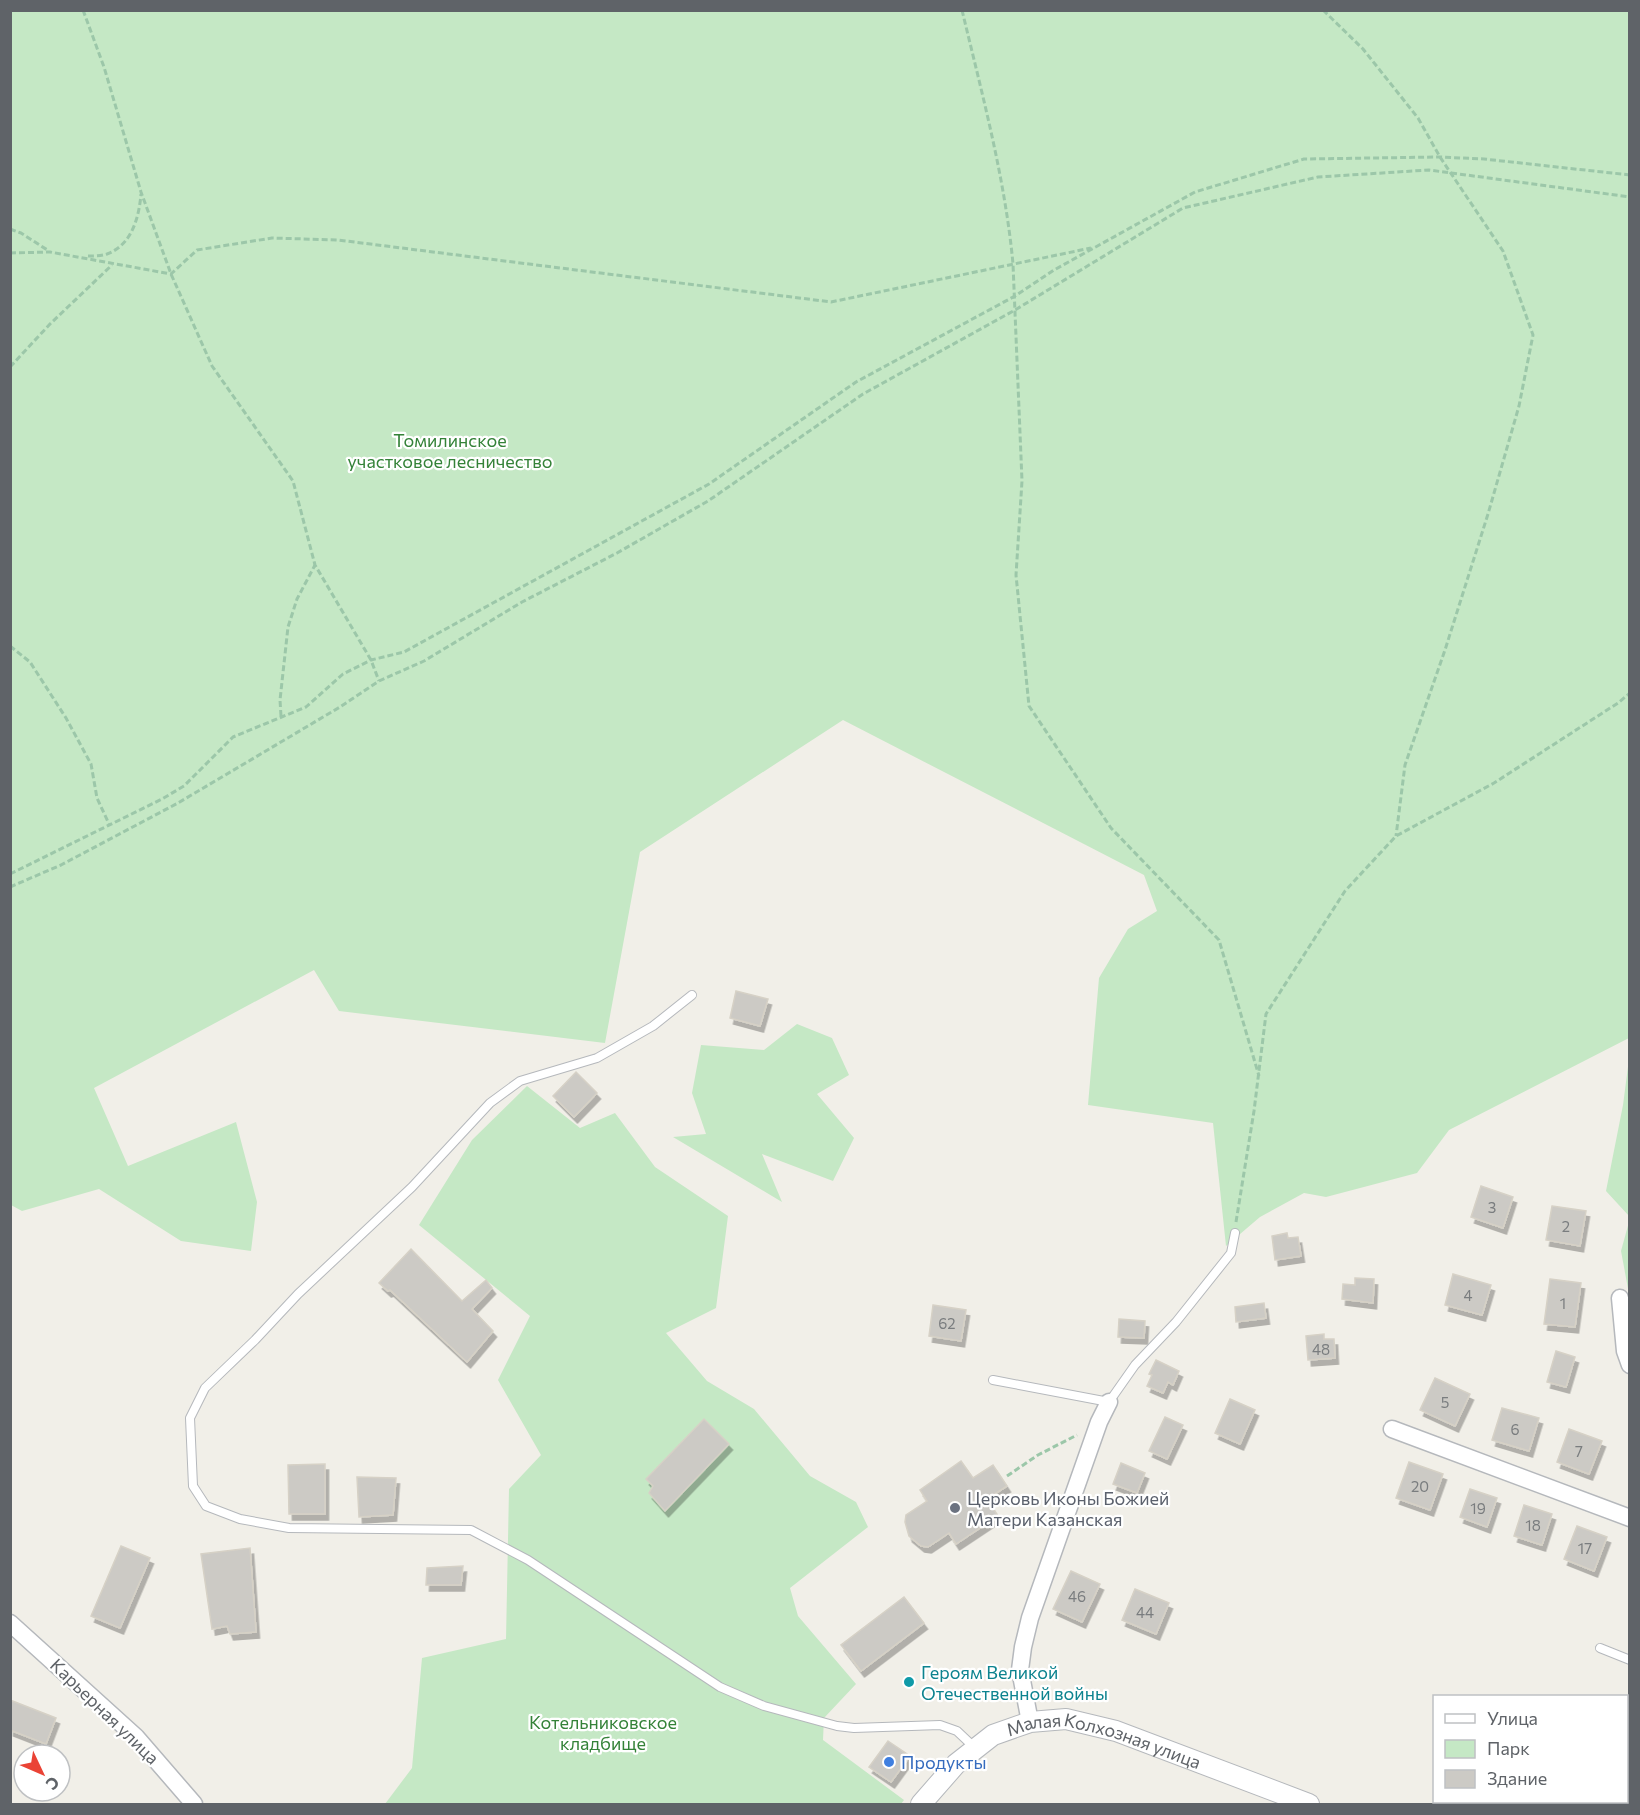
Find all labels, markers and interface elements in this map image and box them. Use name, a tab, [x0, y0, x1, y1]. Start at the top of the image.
park label: Томилинское участковое лесничество	[348, 429, 552, 472]
house number: 3	[1488, 1198, 1496, 1216]
house number: 2	[1562, 1217, 1570, 1235]
house number: 4	[1464, 1286, 1473, 1304]
house number: 1	[1560, 1294, 1566, 1312]
house number: 62	[938, 1314, 956, 1332]
house number: 48	[1312, 1340, 1330, 1358]
house number: 5	[1441, 1393, 1449, 1411]
house number: 6	[1510, 1420, 1520, 1438]
house number: 7	[1575, 1442, 1583, 1460]
house number: 20	[1411, 1477, 1429, 1495]
place label: Церковь Иконы Божией Матери Казанская	[967, 1487, 1169, 1530]
house number: 19	[1470, 1499, 1486, 1517]
marker: Церковь Иконы Божией Матери Казанская	[948, 1501, 962, 1515]
house number: 18	[1525, 1516, 1541, 1534]
house number: 17	[1578, 1539, 1592, 1557]
house number: 46	[1068, 1587, 1086, 1605]
house number: 44	[1136, 1603, 1154, 1621]
street label: Карьерная улица	[46, 1653, 164, 1769]
place label: Героям Великой Отечественной войны	[921, 1661, 1108, 1704]
marker: Героям Великой Отечественной войны	[902, 1675, 916, 1689]
legend	[1433, 1695, 1628, 1803]
text: Улица	[1487, 1707, 1538, 1729]
street label: Малая Колхозная улица	[1003, 1708, 1204, 1773]
park label: Котельниковское кладбище	[529, 1711, 677, 1754]
text: Парк	[1487, 1737, 1530, 1759]
north arrow	[12, 1743, 72, 1803]
place label: Продукты	[901, 1751, 986, 1773]
marker: Продукты	[882, 1755, 896, 1769]
text: Здание	[1487, 1767, 1547, 1789]
text: С	[42, 1773, 64, 1794]

